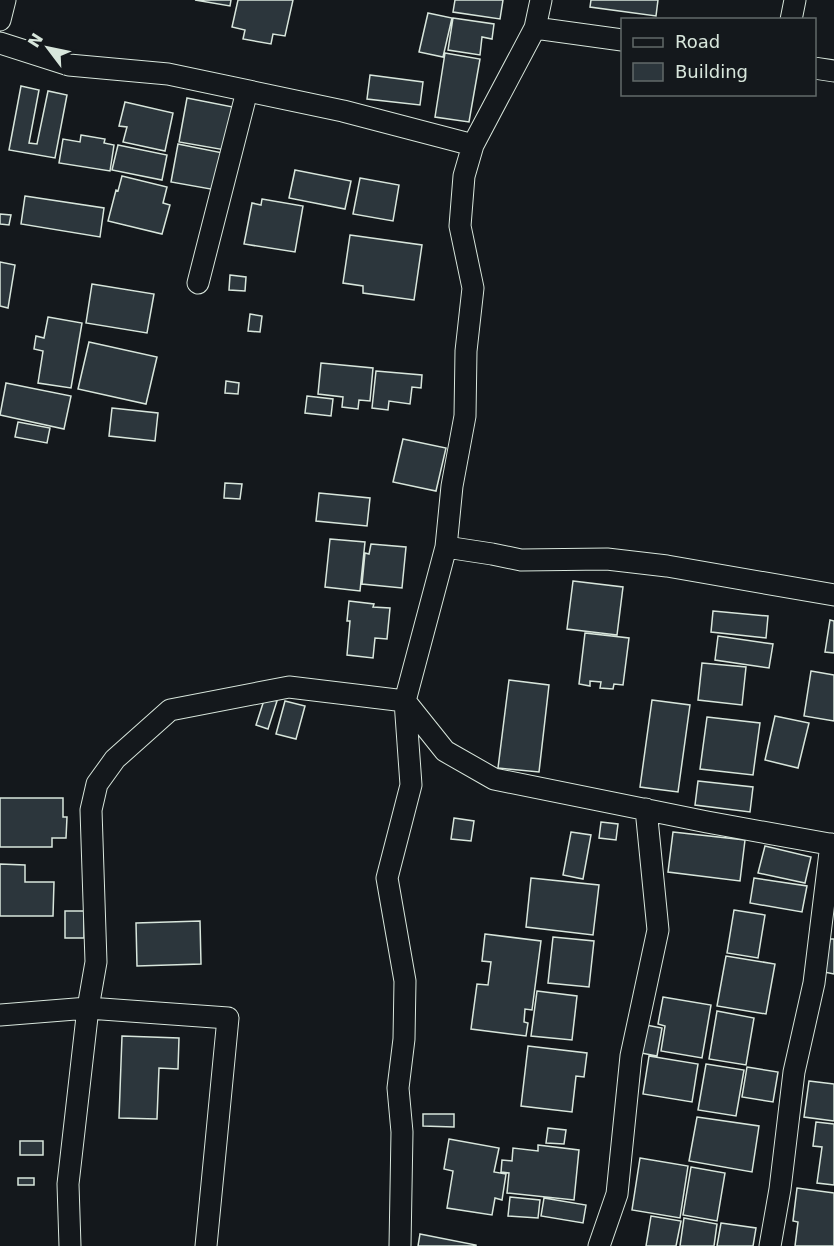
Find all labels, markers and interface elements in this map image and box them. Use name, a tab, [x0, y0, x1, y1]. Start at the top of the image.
north arrow	[18, 18, 78, 78]
legend	[621, 18, 816, 96]
text: N	[24, 30, 47, 51]
text: Road	[675, 31, 720, 52]
text: Building	[675, 61, 748, 82]

